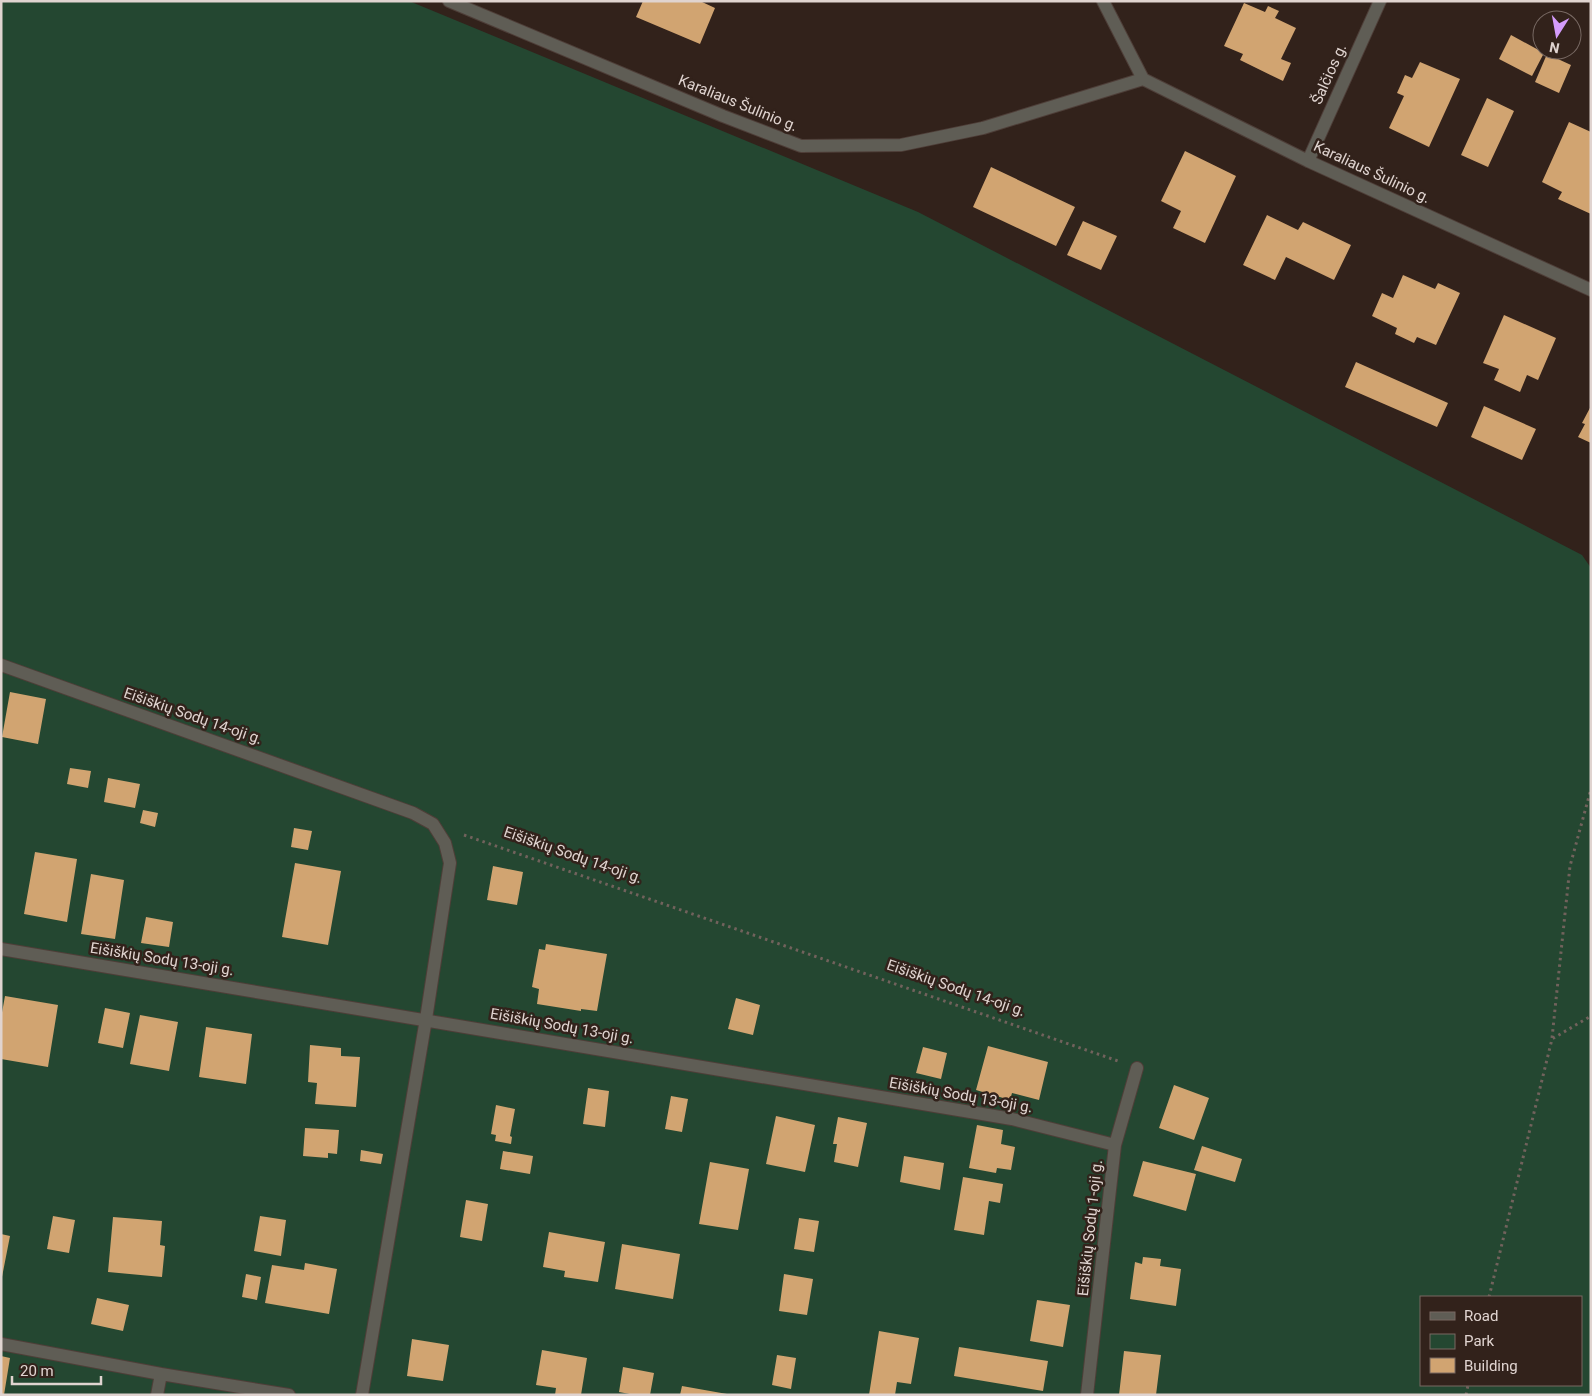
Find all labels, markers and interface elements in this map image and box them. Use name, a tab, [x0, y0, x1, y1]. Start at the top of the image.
north arrow	[1532, 10, 1582, 60]
text: N	[1548, 39, 1561, 57]
street label: Šalčios g.	[1308, 41, 1350, 107]
street label: Karaliaus Šulinio g.	[676, 71, 800, 135]
street label: Karaliaus Šulinio g.	[1311, 137, 1433, 207]
street label: Eišiškių Sodų 14-oji g.	[121, 684, 265, 748]
street label: Eišiškių Sodų 14-oji g.	[501, 823, 645, 887]
street label: Eišiškių Sodų 13-oji g.	[89, 939, 235, 979]
street label: Eišiškių Sodų 14-oji g.	[884, 956, 1028, 1020]
street label: Eišiškių Sodų 13-oji g.	[489, 1005, 635, 1047]
street label: Eišiškių Sodų 13-oji g.	[888, 1074, 1034, 1116]
street label: Eišiškių Sodų 1-oji g.	[1074, 1159, 1106, 1297]
legend	[1420, 1296, 1582, 1386]
text: Road	[1464, 1307, 1498, 1325]
text: Park	[1464, 1332, 1495, 1350]
scale bar	[12, 1354, 101, 1386]
text: Building	[1464, 1357, 1518, 1375]
text: 20 m	[20, 1362, 54, 1380]

